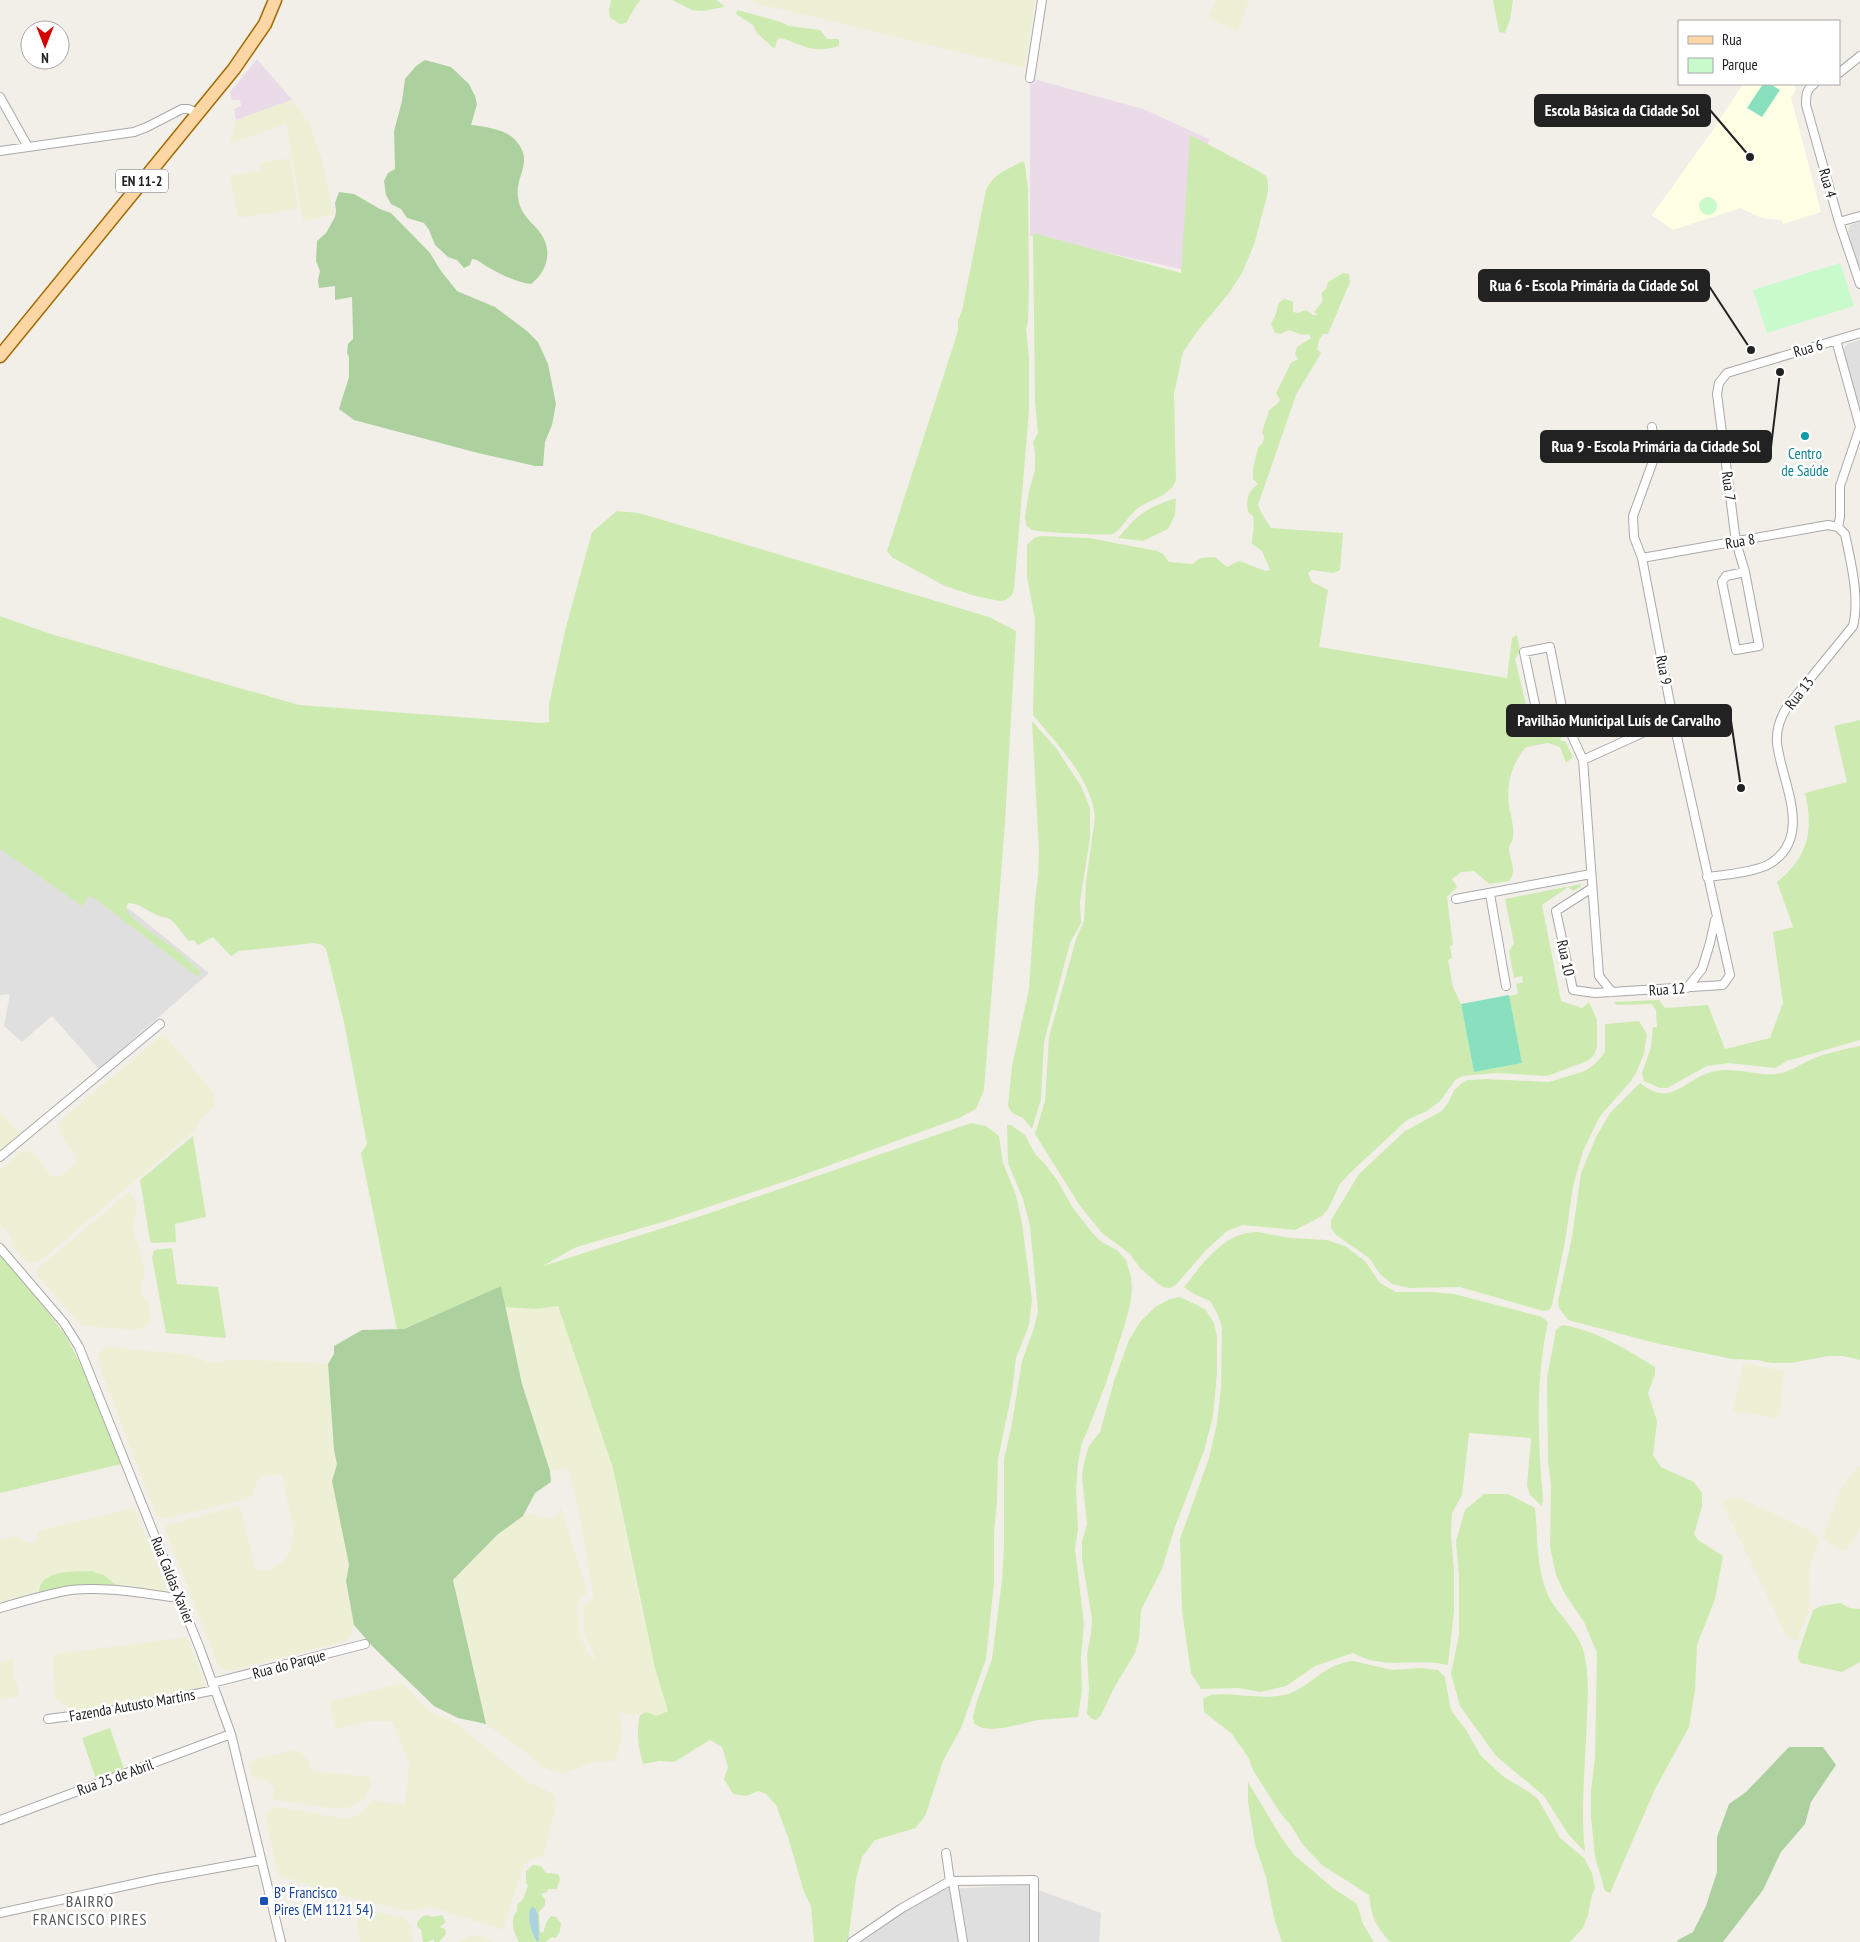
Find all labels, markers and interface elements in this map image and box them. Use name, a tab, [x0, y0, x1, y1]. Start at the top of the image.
north arrow	[20, 20, 70, 70]
legend	[1678, 20, 1840, 85]
text: Rua	[1722, 30, 1742, 49]
text: N	[41, 49, 49, 67]
text: Parque	[1722, 55, 1758, 74]
callout: Escola Básica da Cidade Sol	[1535, 95, 1710, 126]
text: Escola Básica da Cidade Sol	[1545, 100, 1699, 120]
street label: Rua 4	[1815, 166, 1841, 200]
road number: EN 11-2	[116, 170, 168, 192]
callout: Rua 6 - Escola Primária da Cidade Sol	[1479, 270, 1709, 301]
text: Rua 6 - Escola Primária da Cidade Sol	[1490, 275, 1699, 295]
street label: Rua 6	[1791, 335, 1825, 361]
marker: Centro de Saúde	[1799, 430, 1811, 442]
callout: Rua 9 - Escola Primária da Cidade Sol	[1541, 431, 1771, 462]
text: Rua 9 - Escola Primária da Cidade Sol	[1552, 436, 1761, 456]
place label: Centro de Saúde	[1781, 444, 1829, 480]
street label: Rua 7	[1718, 470, 1740, 502]
street label: Rua 8	[1724, 529, 1756, 553]
street label: Rua 9	[1652, 654, 1676, 686]
street label: Rua 13	[1780, 673, 1818, 713]
callout: Pavilhão Municipal Luís de Carvalho	[1507, 705, 1731, 736]
text: Pavilhão Municipal Luís de Carvalho	[1517, 710, 1721, 730]
street label: Rua 10	[1553, 938, 1579, 978]
street label: Rua 12	[1648, 978, 1686, 1000]
street label: Rua Caldas Xavier	[147, 1534, 199, 1627]
street label: Rua do Parque	[250, 1645, 328, 1683]
street label: Fazenda Autusto Martins	[68, 1685, 196, 1725]
street label: Rua 25 de Abril	[74, 1754, 156, 1800]
place label: Bº Francisco Pires (EM 1121 54)	[274, 1883, 373, 1919]
district label: BAIRRO FRANCISCO PIRES	[33, 1891, 147, 1929]
marker: Bº Francisco Pires (EM 1121 54)	[258, 1895, 270, 1907]

